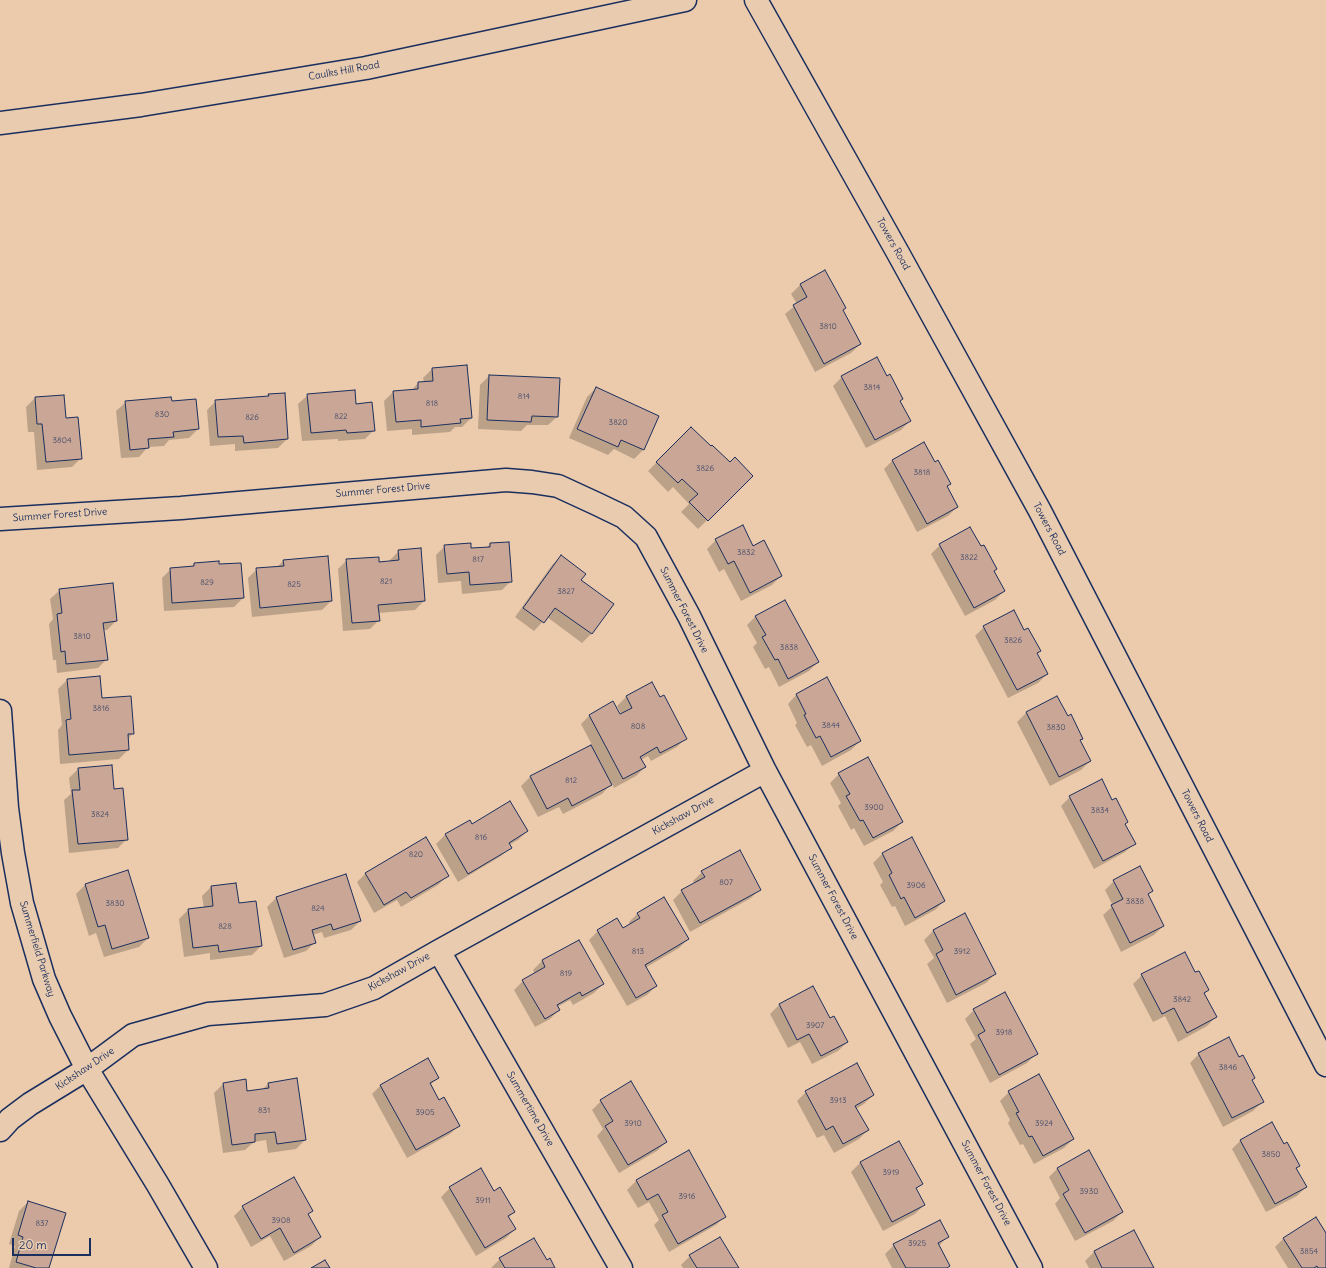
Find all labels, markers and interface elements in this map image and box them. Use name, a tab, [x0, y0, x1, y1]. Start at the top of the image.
street label: Caulks Hill Road	[308, 59, 380, 83]
street label: Towers Road	[874, 216, 912, 272]
house number: 3810	[819, 322, 837, 332]
house number: 3814	[864, 383, 880, 393]
house number: 814	[518, 392, 530, 402]
house number: 818	[426, 399, 438, 409]
house number: 830	[155, 410, 169, 420]
house number: 822	[334, 412, 348, 422]
house number: 826	[245, 413, 259, 423]
house number: 3820	[609, 418, 627, 428]
house number: 3804	[52, 436, 72, 446]
house number: 3826	[696, 464, 714, 474]
house number: 3818	[914, 468, 930, 478]
street label: Summer Forest Drive	[335, 480, 431, 500]
street label: Towers Road	[1030, 501, 1068, 557]
street label: Summer Forest Drive	[12, 506, 108, 524]
house number: 3832	[737, 548, 755, 558]
house number: 3822	[960, 553, 978, 563]
house number: 817	[472, 555, 484, 565]
street label: Summer Forest Drive	[657, 565, 711, 655]
house number: 821	[380, 577, 392, 587]
house number: 829	[200, 578, 214, 588]
house number: 825	[287, 580, 301, 590]
house number: 3827	[557, 587, 575, 597]
house number: 3810	[73, 632, 91, 642]
house number: 3826	[1004, 636, 1022, 646]
house number: 3838	[780, 643, 798, 653]
house number: 3816	[93, 704, 109, 714]
house number: 3844	[822, 721, 840, 731]
house number: 808	[631, 722, 645, 732]
house number: 3830	[1047, 723, 1065, 733]
house number: 812	[565, 776, 577, 786]
street label: Towers Road	[1179, 787, 1215, 845]
street label: Kickshaw Drive	[650, 794, 716, 838]
house number: 3900	[864, 803, 884, 813]
house number: 3834	[1091, 806, 1109, 816]
house number: 3824	[91, 810, 109, 820]
house number: 816	[475, 833, 487, 843]
house number: 820	[409, 850, 423, 860]
street label: Summer Forest Drive	[805, 852, 861, 942]
house number: 807	[719, 878, 733, 888]
house number: 3906	[906, 881, 926, 891]
house number: 3838	[1126, 897, 1144, 907]
house number: 3830	[106, 899, 124, 909]
street label: Summerfield Parkway	[17, 900, 57, 998]
house number: 824	[311, 904, 325, 914]
house number: 828	[218, 922, 232, 932]
house number: 813	[632, 947, 644, 957]
house number: 3912	[954, 947, 970, 957]
street label: Kickshaw Drive	[366, 950, 432, 994]
house number: 819	[560, 969, 572, 979]
house number: 3842	[1173, 995, 1191, 1005]
house number: 3907	[806, 1021, 824, 1031]
house number: 3918	[996, 1028, 1012, 1038]
street label: Kickshaw Drive	[53, 1045, 117, 1093]
house number: 3846	[1219, 1063, 1237, 1073]
street label: Summertime Drive	[504, 1070, 556, 1148]
house number: 3913	[830, 1096, 846, 1106]
house number: 831	[258, 1106, 270, 1116]
house number: 3905	[415, 1108, 435, 1118]
house number: 3910	[624, 1119, 642, 1129]
house number: 3924	[1035, 1119, 1053, 1129]
street label: Summer Forest Drive	[958, 1138, 1014, 1228]
house number: 3850	[1261, 1150, 1281, 1160]
house number: 3919	[883, 1168, 899, 1178]
house number: 3930	[1080, 1187, 1098, 1197]
house number: 3916	[679, 1192, 695, 1202]
house number: 3911	[475, 1196, 491, 1206]
house number: 3908	[271, 1216, 291, 1226]
house number: 837	[35, 1219, 49, 1229]
scale bar	[14, 1230, 93, 1256]
text: 20 m	[19, 1237, 47, 1252]
house number: 3925	[908, 1239, 926, 1249]
house number: 3854	[1300, 1247, 1318, 1257]

